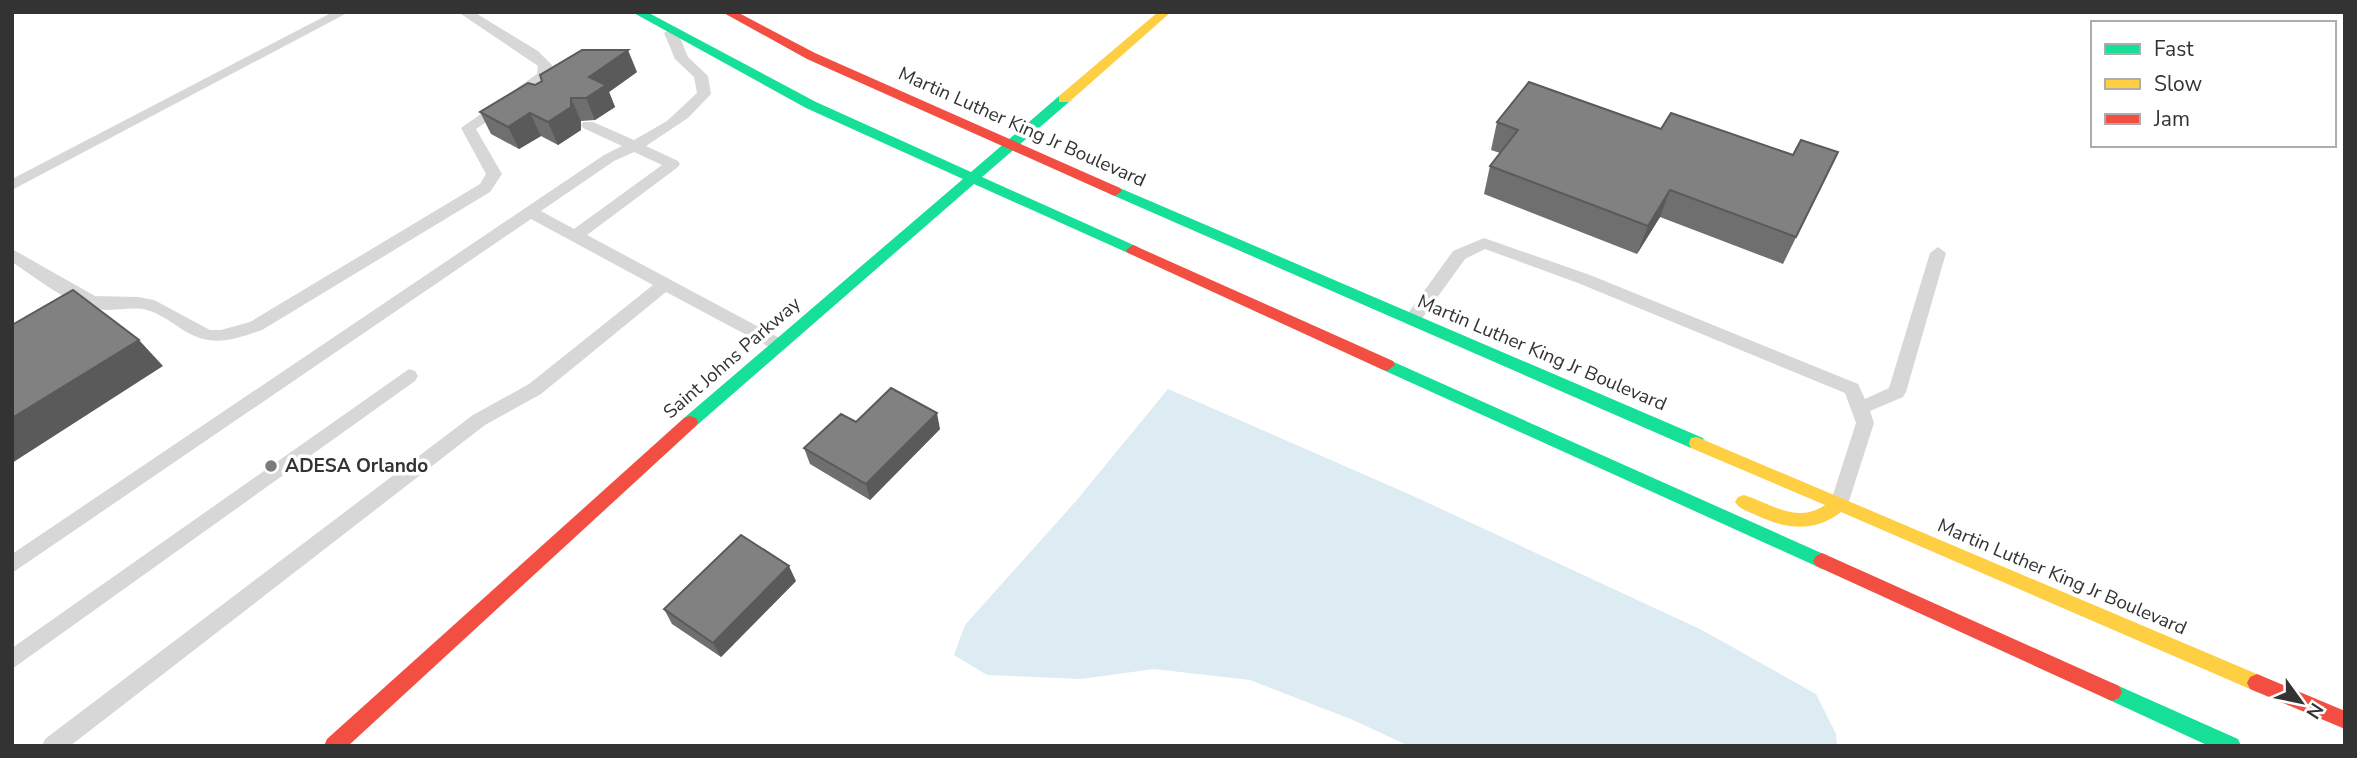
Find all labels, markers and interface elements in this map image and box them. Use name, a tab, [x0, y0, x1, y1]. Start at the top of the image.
legend	[2091, 21, 2336, 147]
text: Fast	[2154, 35, 2194, 63]
street label: Martin Luther King Jr Boulevard	[894, 61, 1150, 193]
text: Slow	[2154, 70, 2203, 98]
text: Jam	[2153, 105, 2190, 133]
street label: Martin Luther King Jr Boulevard	[1413, 289, 1671, 417]
street label: Saint Johns Parkway	[658, 291, 806, 425]
place label: ADESA Orlando	[285, 453, 428, 479]
marker: ADESA Orlando	[263, 458, 279, 474]
street label: Martin Luther King Jr Boulevard	[1933, 513, 2191, 641]
north arrow	[2266, 667, 2336, 737]
text: N	[2300, 698, 2329, 724]

